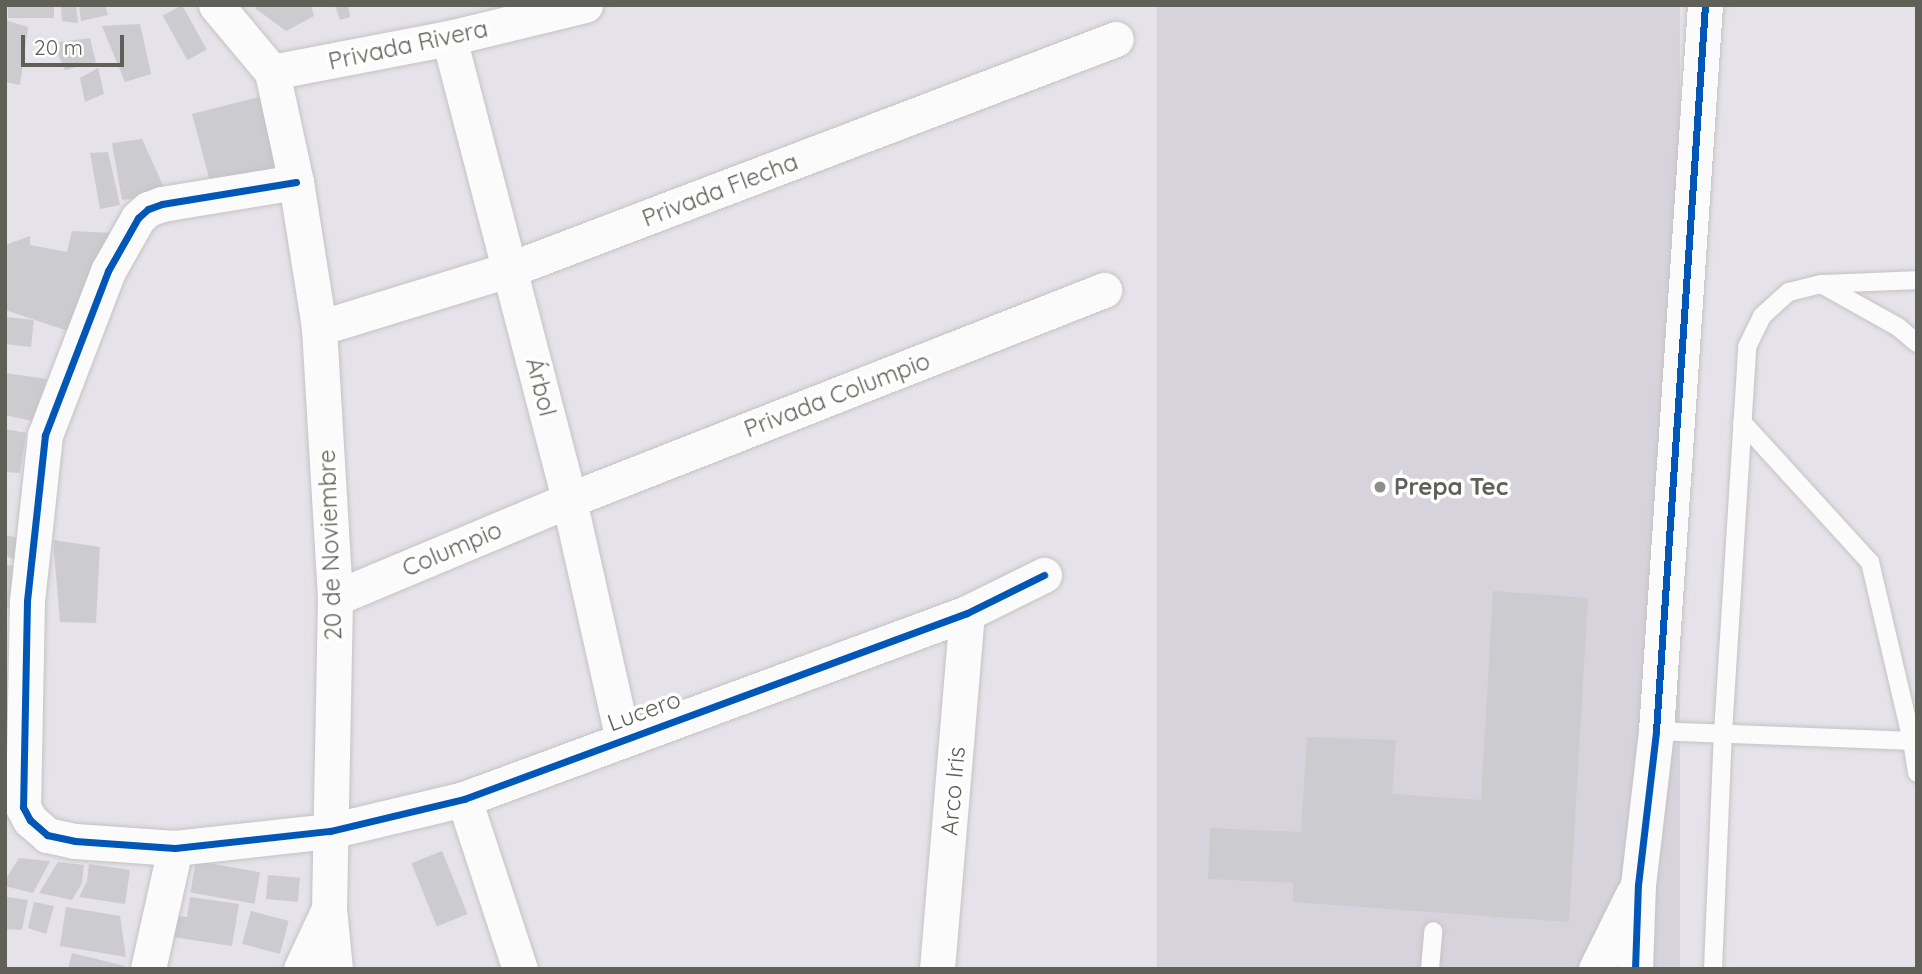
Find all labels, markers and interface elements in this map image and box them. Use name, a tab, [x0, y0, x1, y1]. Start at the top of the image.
street label: Privada Rivera	[326, 14, 490, 76]
scale bar	[24, 21, 128, 65]
text: 20 m	[34, 34, 83, 60]
street label: Privada Flecha	[638, 147, 802, 233]
street label: Privada Columpio	[740, 346, 934, 444]
street label: Árbol	[520, 355, 562, 419]
street label: 20 de Noviembre	[312, 449, 348, 641]
place label: Prepa Tec	[1394, 473, 1508, 501]
marker: Prepa Tec	[1372, 479, 1388, 495]
street label: Columpio	[398, 515, 506, 583]
street label: Lucero	[604, 685, 684, 737]
street label: Arco Iris	[935, 745, 971, 837]

